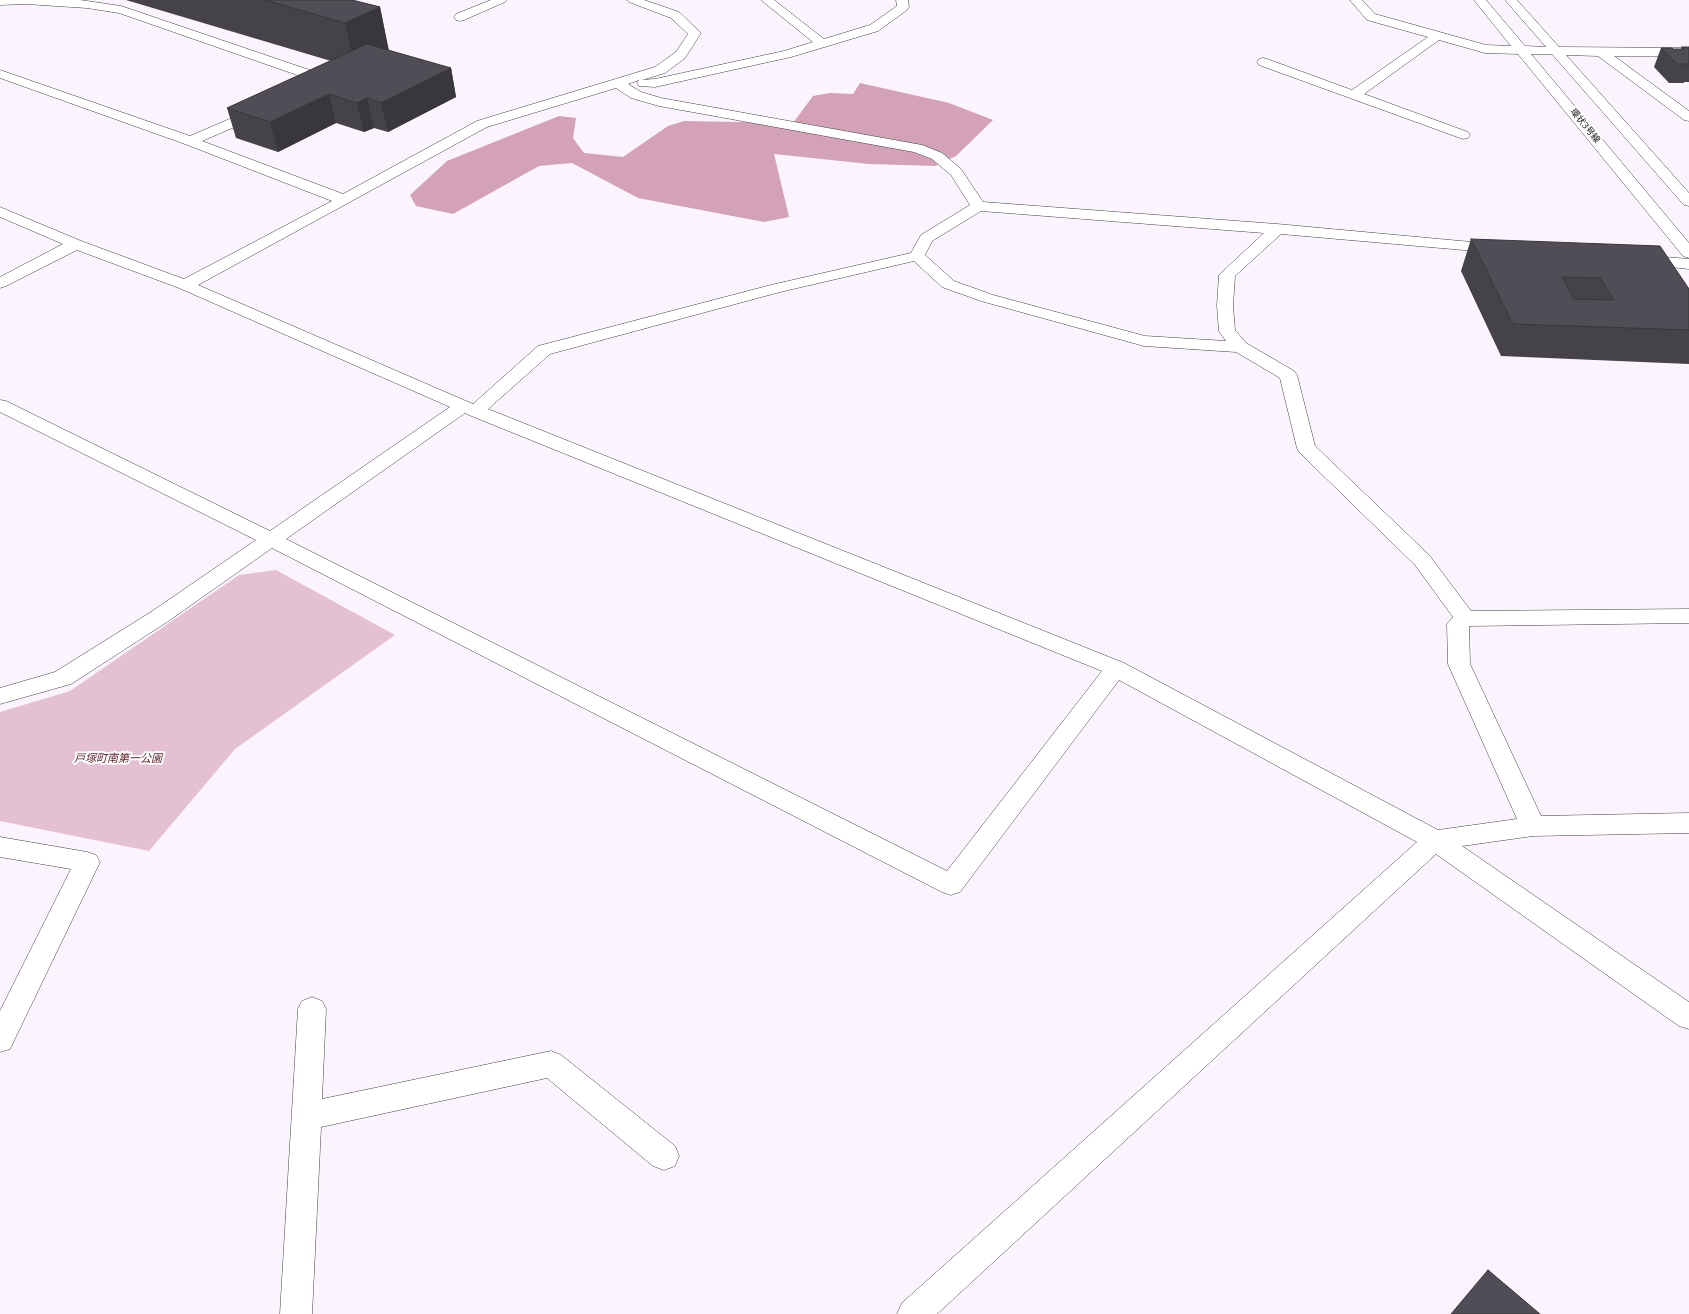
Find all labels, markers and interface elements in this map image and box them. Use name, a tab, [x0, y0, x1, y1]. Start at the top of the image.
street label: 環状3号線	[1568, 107, 1602, 145]
park label: 戸塚町南第一公園	[74, 752, 162, 766]

